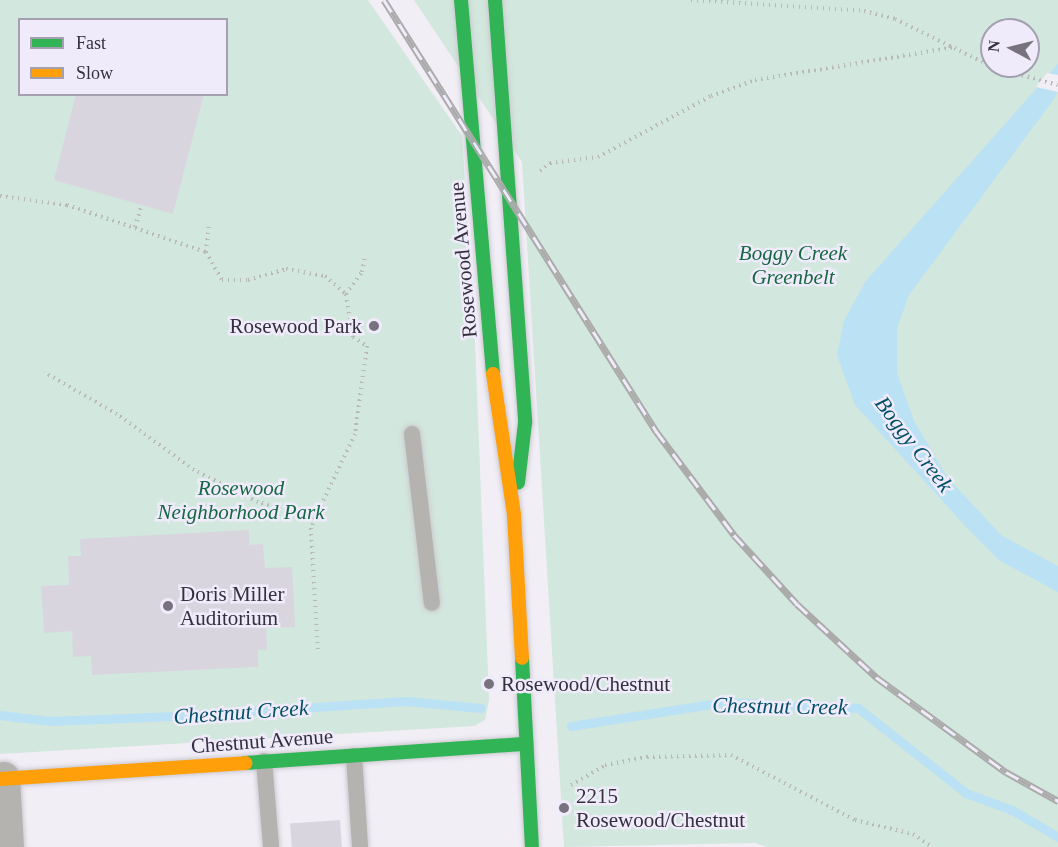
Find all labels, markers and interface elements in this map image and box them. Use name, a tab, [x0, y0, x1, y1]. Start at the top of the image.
legend	[18, 18, 228, 96]
north arrow	[980, 18, 1040, 78]
text: Fast	[76, 33, 106, 53]
text: N	[984, 39, 1003, 53]
text: Slow	[76, 63, 113, 83]
street label: Rosewood Avenue	[444, 180, 482, 340]
park label: Boggy Creek Greenbelt	[739, 240, 847, 290]
place label: Rosewood Park	[230, 313, 362, 339]
marker: Rosewood Park	[367, 319, 381, 333]
water label: Boggy Creek	[869, 391, 959, 497]
park label: Rosewood Neighborhood Park	[157, 475, 325, 525]
place label: Doris Miller Auditorium	[180, 581, 284, 631]
marker: Doris Miller Auditorium	[161, 599, 175, 613]
place label: Rosewood/Chestnut	[501, 671, 670, 697]
marker: Rosewood/Chestnut	[482, 677, 496, 691]
water label: Chestnut Creek	[712, 692, 848, 720]
water label: Chestnut Creek	[173, 694, 309, 730]
street label: Chestnut Avenue	[189, 723, 335, 759]
place label: 2215 Rosewood/Chestnut	[576, 783, 745, 833]
marker: 2215 Rosewood/Chestnut	[557, 801, 571, 815]

